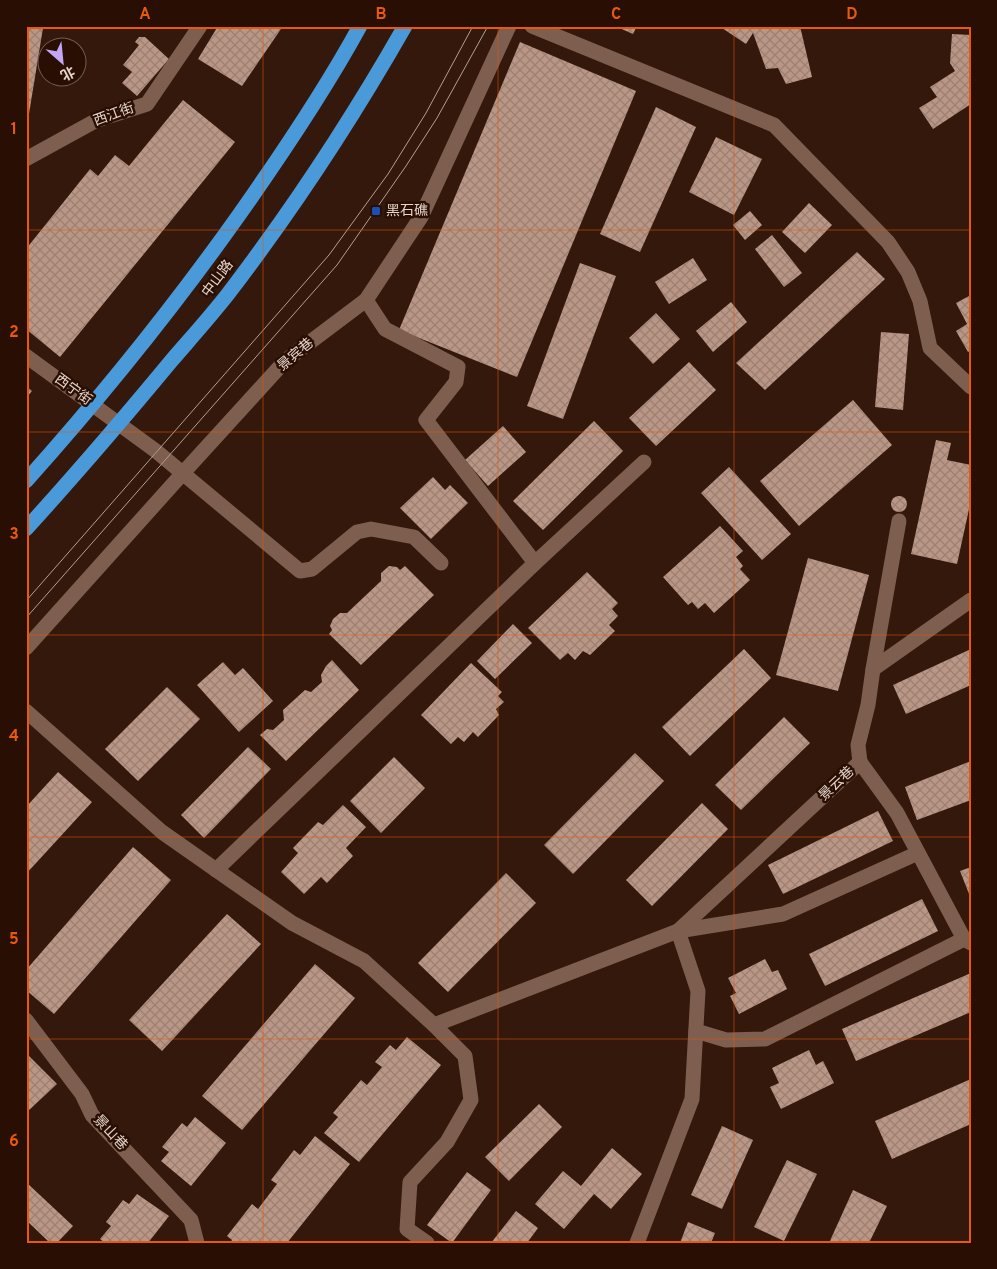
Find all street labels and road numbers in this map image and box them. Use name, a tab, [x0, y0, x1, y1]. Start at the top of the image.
street label: 西江街	[91, 100, 137, 130]
street label: 中山路	[199, 257, 237, 301]
street label: 景宾巷	[274, 335, 318, 375]
street label: 西宁街	[51, 370, 96, 409]
street label: 景云巷	[816, 763, 858, 805]
street label: 景山巷	[89, 1112, 131, 1154]

